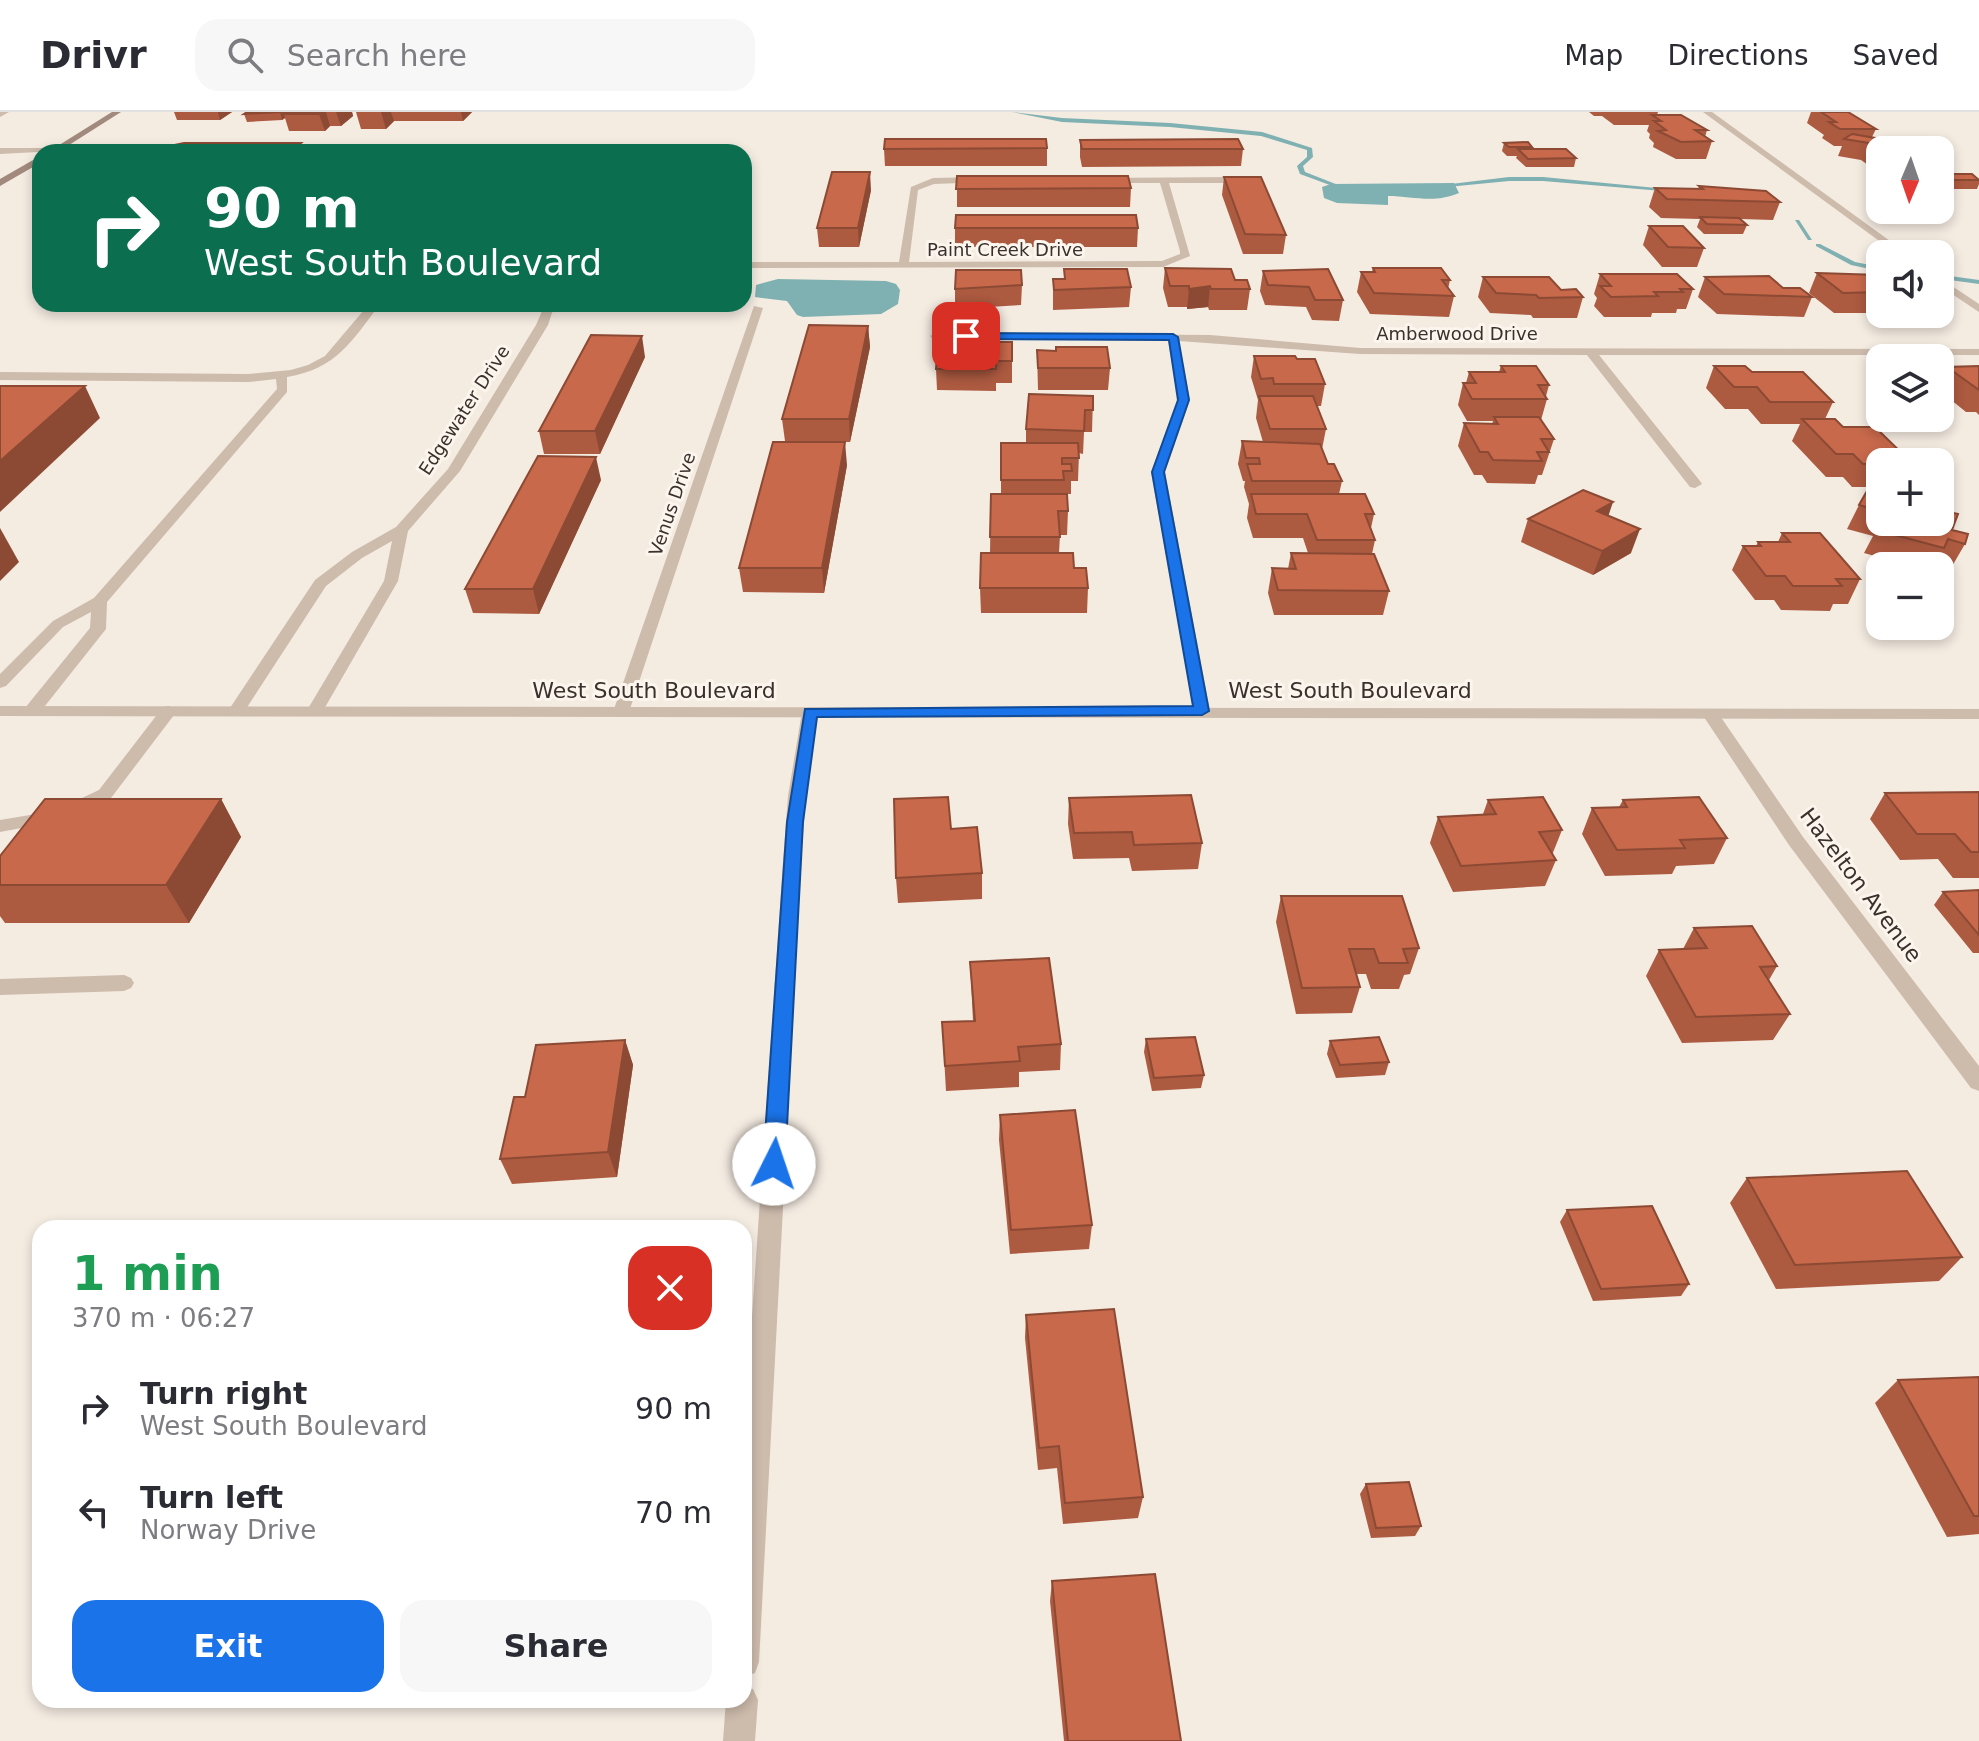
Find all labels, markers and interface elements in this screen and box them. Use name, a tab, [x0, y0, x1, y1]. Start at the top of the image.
search box	[195, 19, 755, 91]
text: Drivr	[40, 33, 147, 77]
icon: search	[223, 33, 267, 77]
text: Search here	[287, 38, 467, 73]
text: Map	[1564, 39, 1623, 72]
text: Directions	[1667, 39, 1808, 72]
text: Saved	[1852, 39, 1939, 72]
north arrow	[1866, 136, 1954, 224]
map controls	[1866, 136, 1954, 640]
text: 90 m	[204, 175, 360, 240]
icon: right	[72, 176, 176, 280]
street label: Paint Creek Drive	[927, 239, 1083, 260]
button: sound	[1866, 240, 1954, 328]
text: West South Boulevard	[204, 242, 602, 283]
pin	[932, 302, 1000, 370]
icon: arrive	[944, 314, 988, 358]
street label: Amberwood Drive	[1376, 323, 1538, 344]
street label: Edgewater Drive	[414, 341, 514, 479]
button: layers	[1866, 344, 1954, 432]
button: +	[1866, 448, 1954, 536]
street label: Venus Drive	[645, 450, 699, 558]
button: −	[1866, 552, 1954, 640]
street label: West South Boulevard	[532, 678, 776, 703]
street label: West South Boulevard	[1228, 678, 1472, 703]
street label: Hazelton Avenue	[1795, 803, 1927, 967]
position arrow	[732, 1122, 816, 1206]
text: 1 min	[72, 1245, 223, 1301]
button: close	[628, 1246, 712, 1330]
text: 370 m · 06:27	[72, 1303, 255, 1333]
text: Turn right	[140, 1376, 307, 1411]
icon: right	[72, 1386, 116, 1430]
text: 90 m	[635, 1391, 712, 1426]
text: West South Boulevard	[140, 1411, 428, 1441]
text: Turn left	[140, 1480, 283, 1515]
icon: left	[72, 1490, 116, 1534]
text: 70 m	[635, 1495, 712, 1530]
text: Norway Drive	[140, 1515, 316, 1545]
button: Exit	[72, 1600, 384, 1692]
button: Share	[400, 1600, 712, 1692]

